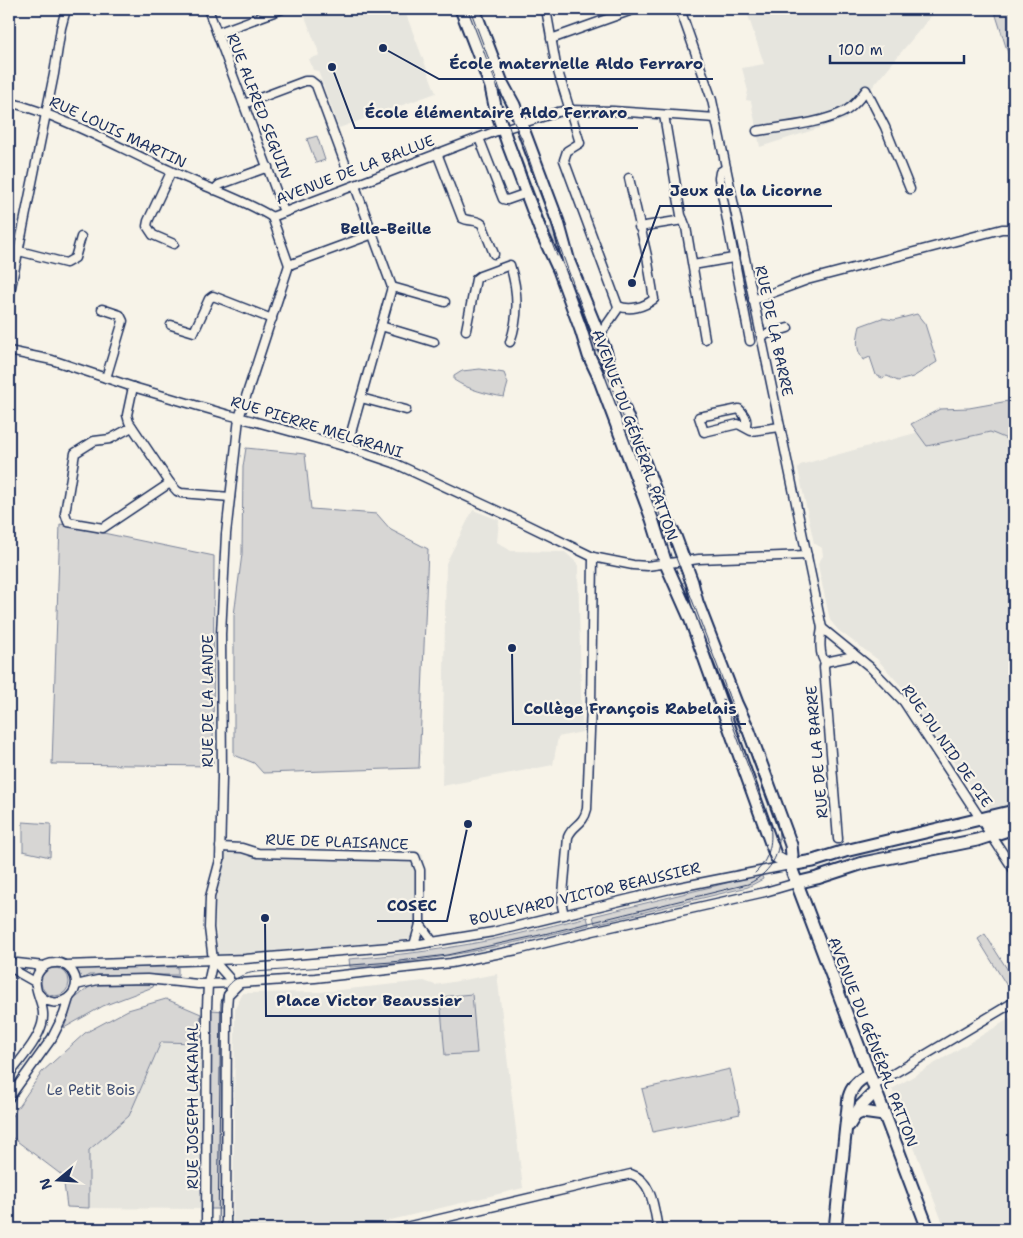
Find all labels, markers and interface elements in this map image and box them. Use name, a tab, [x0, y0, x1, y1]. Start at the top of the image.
street label: RUE ALFRED SEGUIN	[222, 30, 296, 182]
scale bar	[830, 32, 964, 64]
text: 100 m	[838, 40, 883, 60]
callout: École maternelle Aldo Ferraro	[439, 48, 713, 79]
text: École maternelle Aldo Ferraro	[449, 53, 703, 74]
street label: RUE LOUIS MARTIN	[46, 91, 190, 173]
callout: École élémentaire Aldo Ferraro	[355, 97, 638, 128]
text: École élémentaire Aldo Ferraro	[364, 102, 628, 123]
street label: AVENUE DE LA BALLUE	[273, 130, 437, 210]
callout: Jeux de la Licorne	[660, 175, 832, 206]
text: Jeux de la Licorne	[670, 180, 823, 201]
district label: Belle-Beille	[340, 218, 432, 239]
street label: RUE DE LA BARRE	[750, 264, 798, 398]
street label: AVENUE DU GÉNÉRAL PATTON	[587, 326, 684, 543]
street label: RUE PIERRE MELGRANI	[228, 391, 406, 463]
street label: RUE DE LA LANDE	[198, 634, 218, 768]
street label: RUE DU NID DE PIE	[897, 681, 997, 811]
street label: RUE DE LA BARRE	[801, 685, 833, 819]
callout: Collège François Rabelais	[513, 693, 746, 724]
text: Collège François Rabelais	[523, 698, 737, 719]
street label: RUE DE PLAISANCE	[265, 830, 409, 854]
street label: BOULEVARD VICTOR BEAUSSIER	[468, 858, 702, 930]
callout: COSEC	[377, 890, 447, 921]
text: COSEC	[387, 895, 437, 916]
street label: AVENUE DU GÉNÉRAL PATTON	[824, 934, 923, 1150]
callout: Place Victor Beaussier	[266, 985, 472, 1016]
text: Place Victor Beaussier	[276, 990, 463, 1011]
street label: RUE JOSEPH LAKANAL	[183, 1023, 203, 1189]
park label: Le Petit Bois	[46, 1080, 136, 1100]
north arrow	[32, 1156, 82, 1206]
text: N	[35, 1176, 56, 1192]

